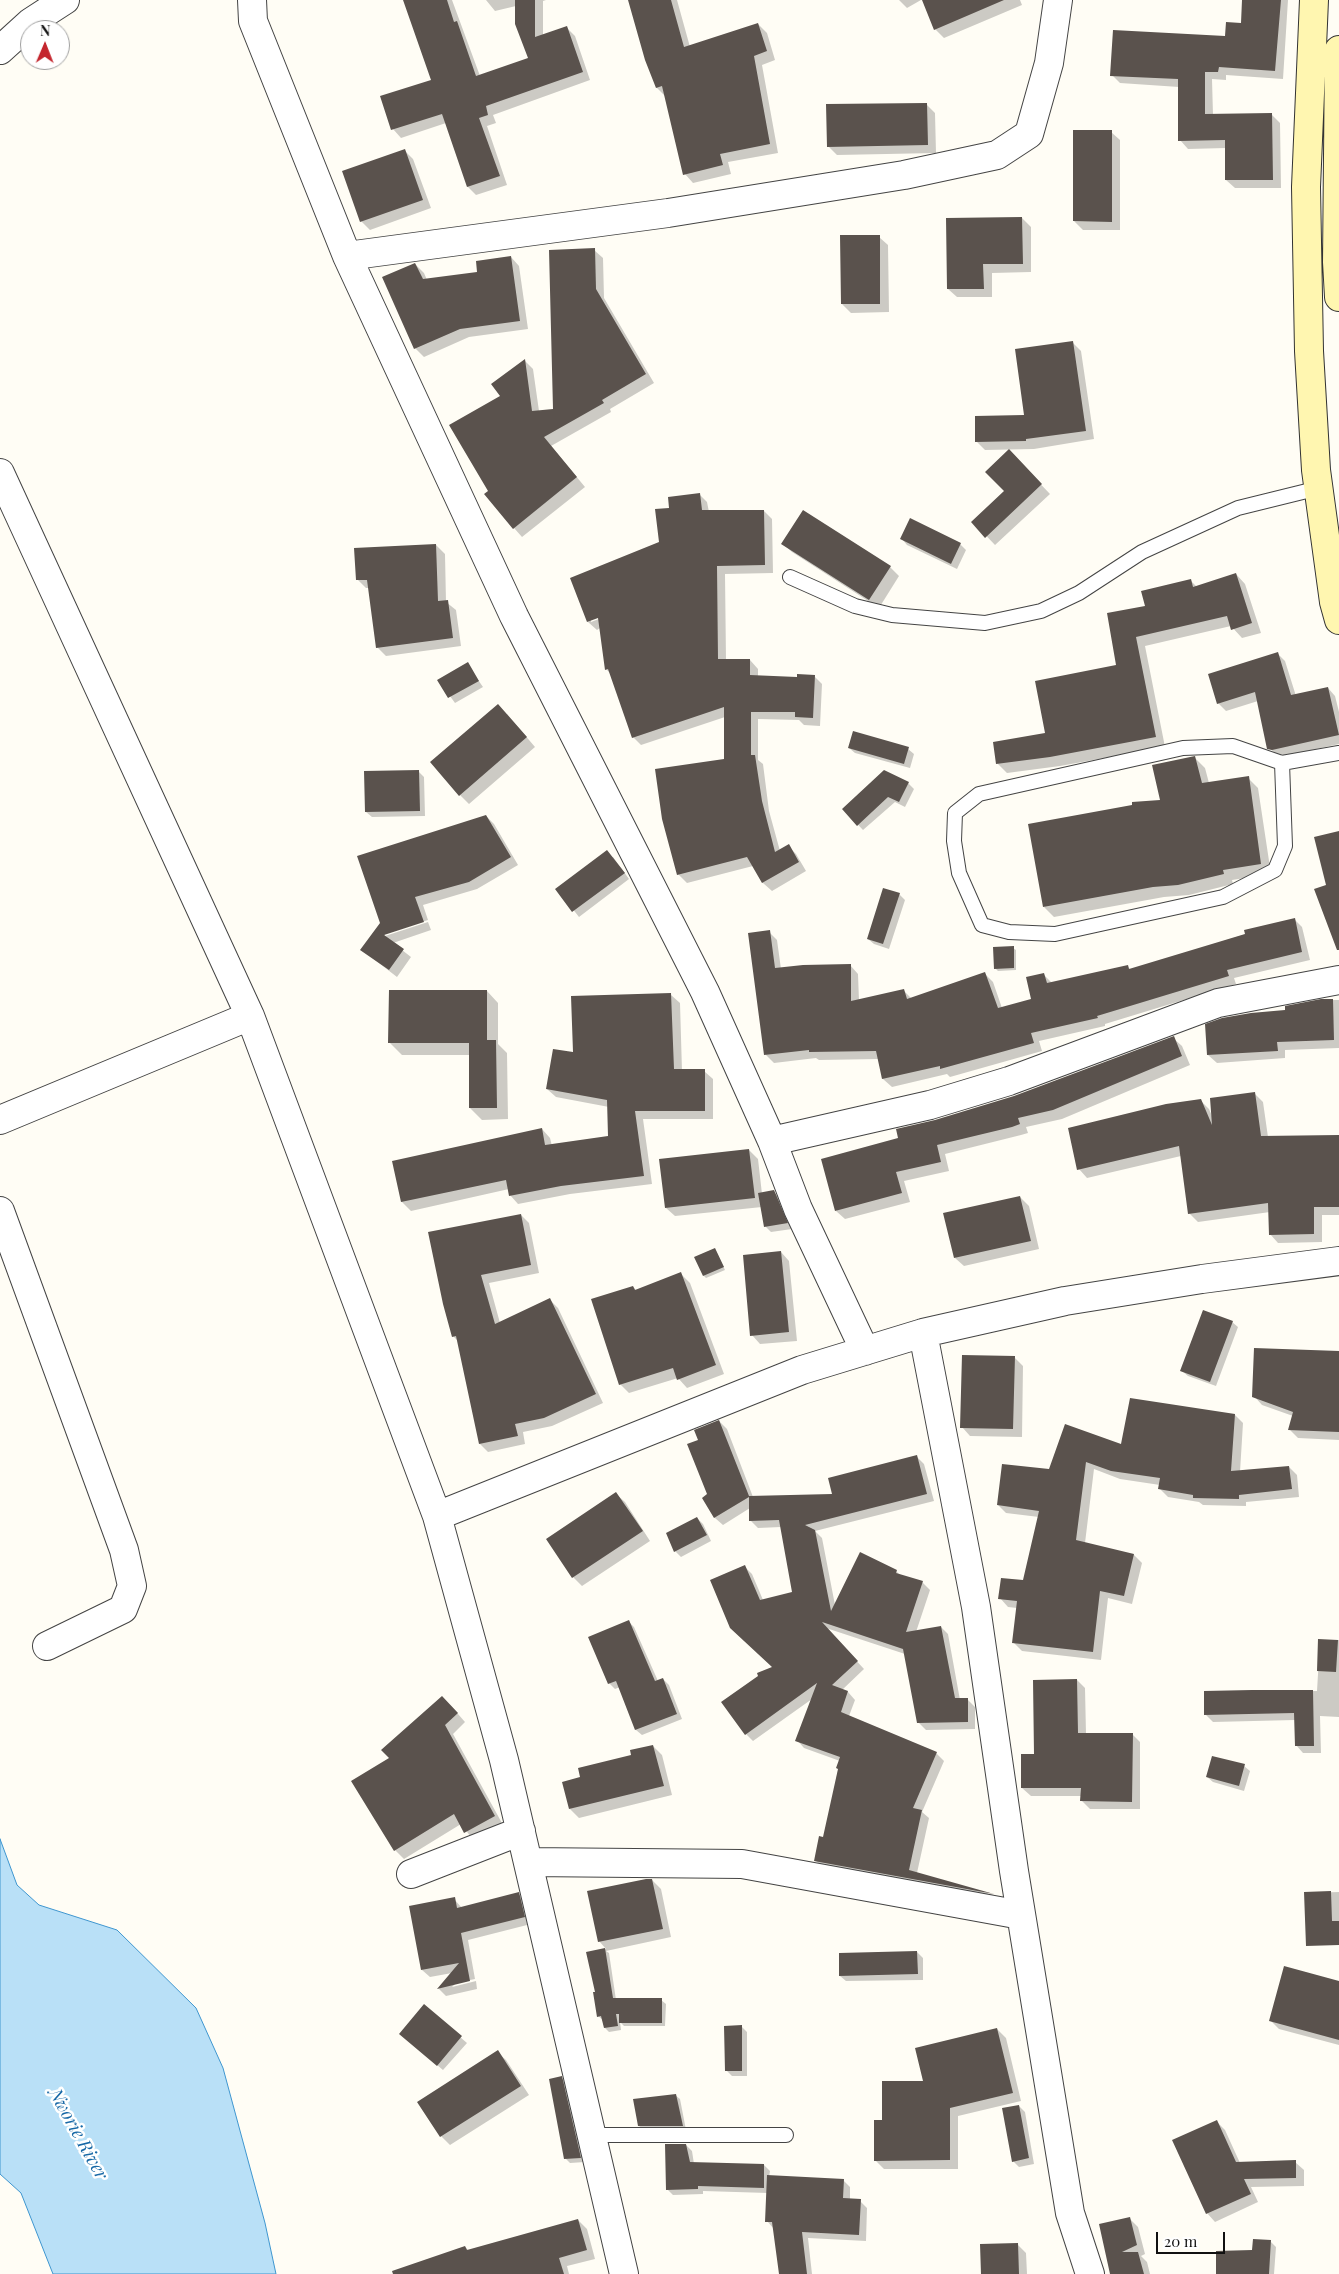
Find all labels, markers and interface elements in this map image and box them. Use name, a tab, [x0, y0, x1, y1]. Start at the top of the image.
north arrow	[20, 20, 70, 70]
text: N	[40, 21, 50, 40]
water label: Nworie River	[44, 2084, 112, 2184]
scale bar	[1159, 2222, 1228, 2254]
text: 20 m	[1164, 2231, 1197, 2251]

